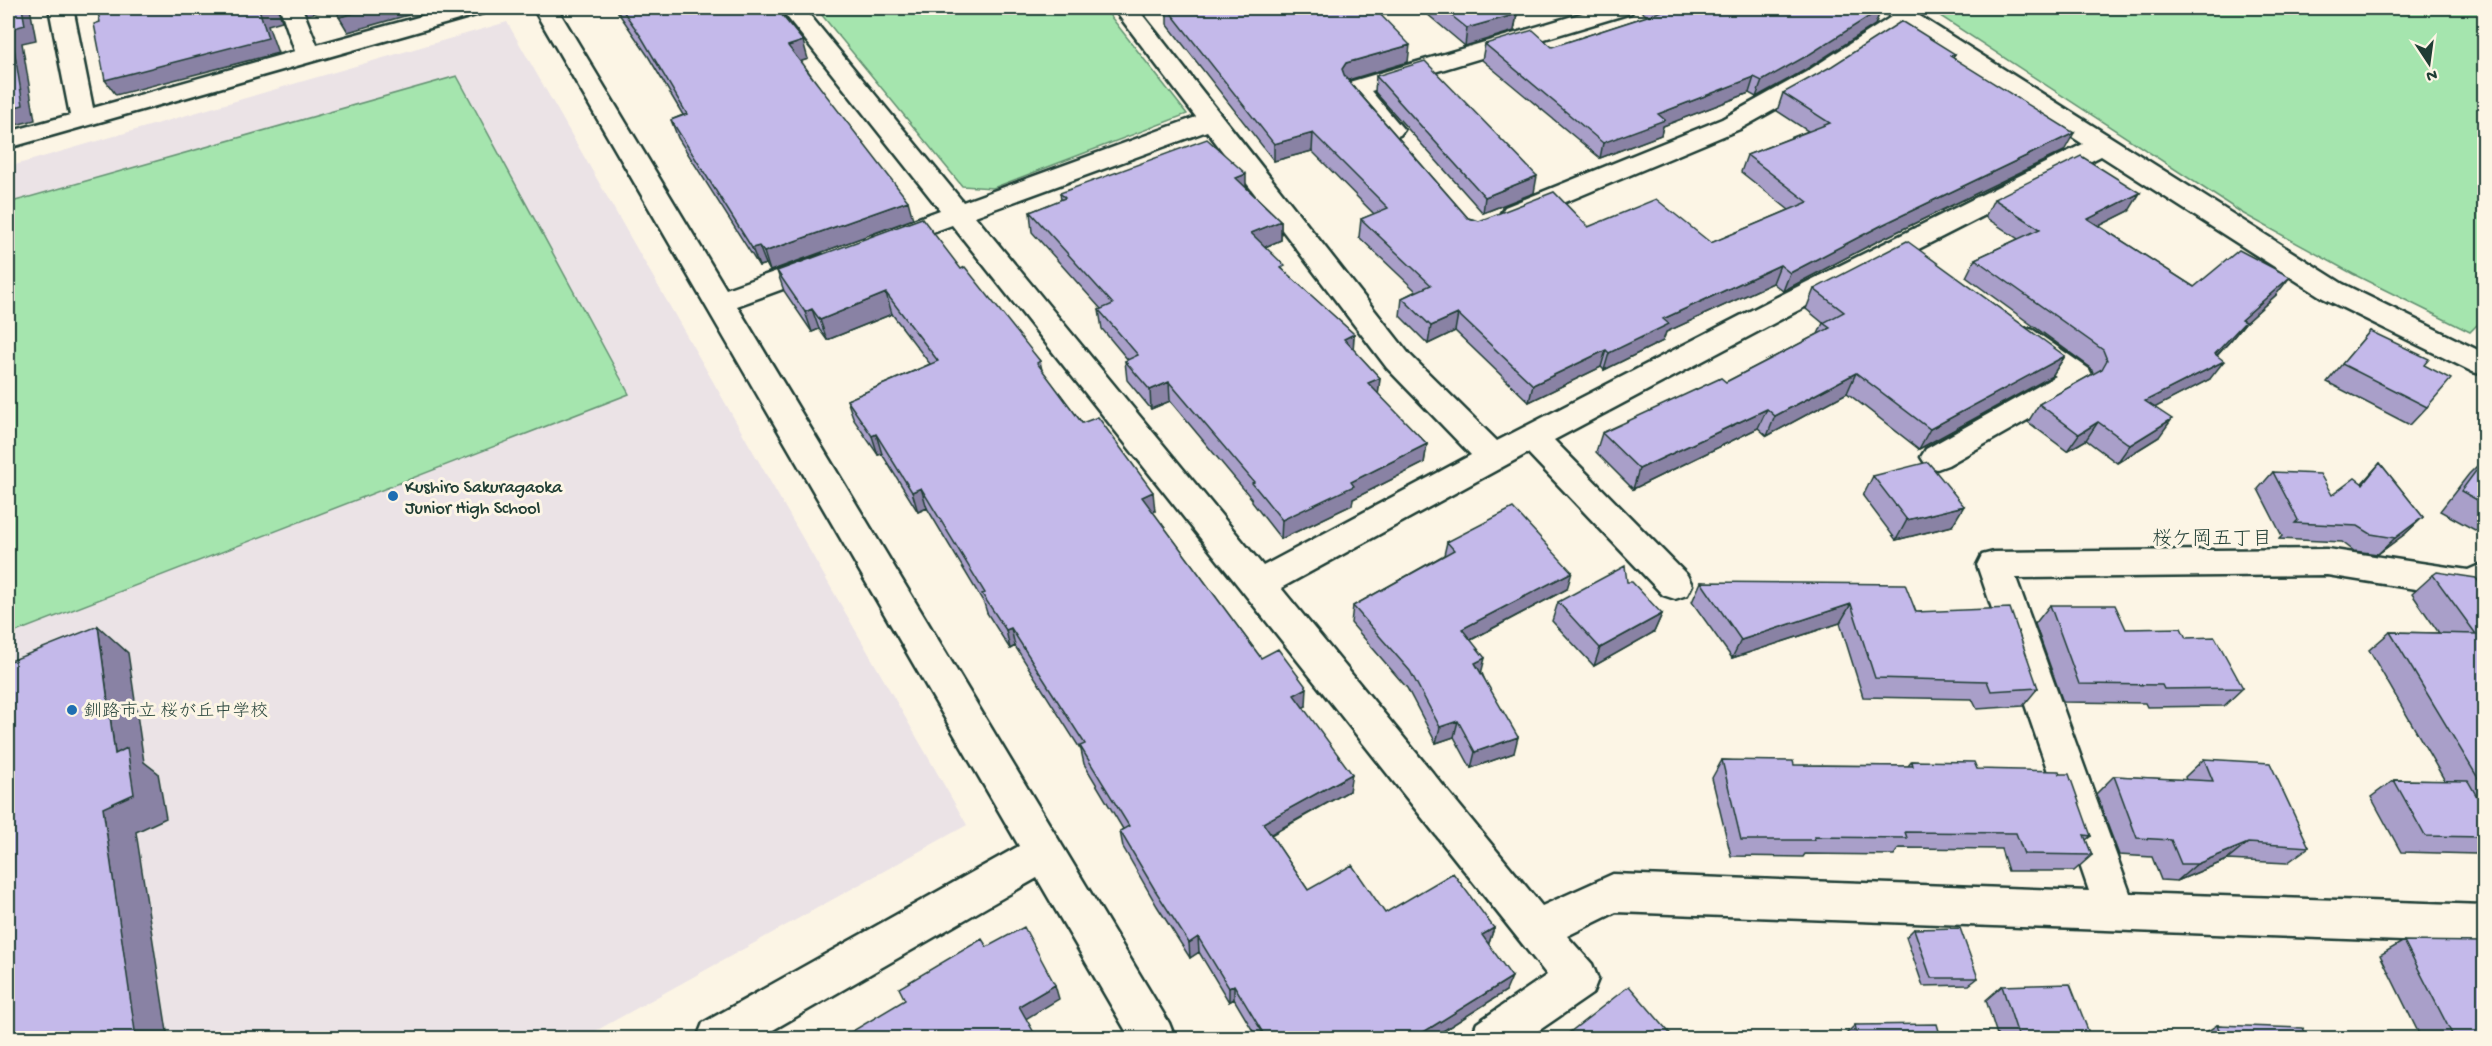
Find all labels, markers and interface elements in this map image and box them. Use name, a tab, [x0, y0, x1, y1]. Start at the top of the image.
north arrow	[2399, 33, 2459, 93]
text: N	[2424, 64, 2439, 85]
place label: Kushiro Sakuragaoka Junior High School	[405, 478, 563, 520]
marker: Kushiro Sakuragaoka Junior High School	[386, 489, 400, 503]
district label: 桜ケ岡五丁目	[2152, 528, 2272, 552]
place label: 釧路市立 桜が丘中学校	[84, 701, 268, 723]
marker: 釧路市立 桜が丘中学校	[65, 703, 79, 717]

